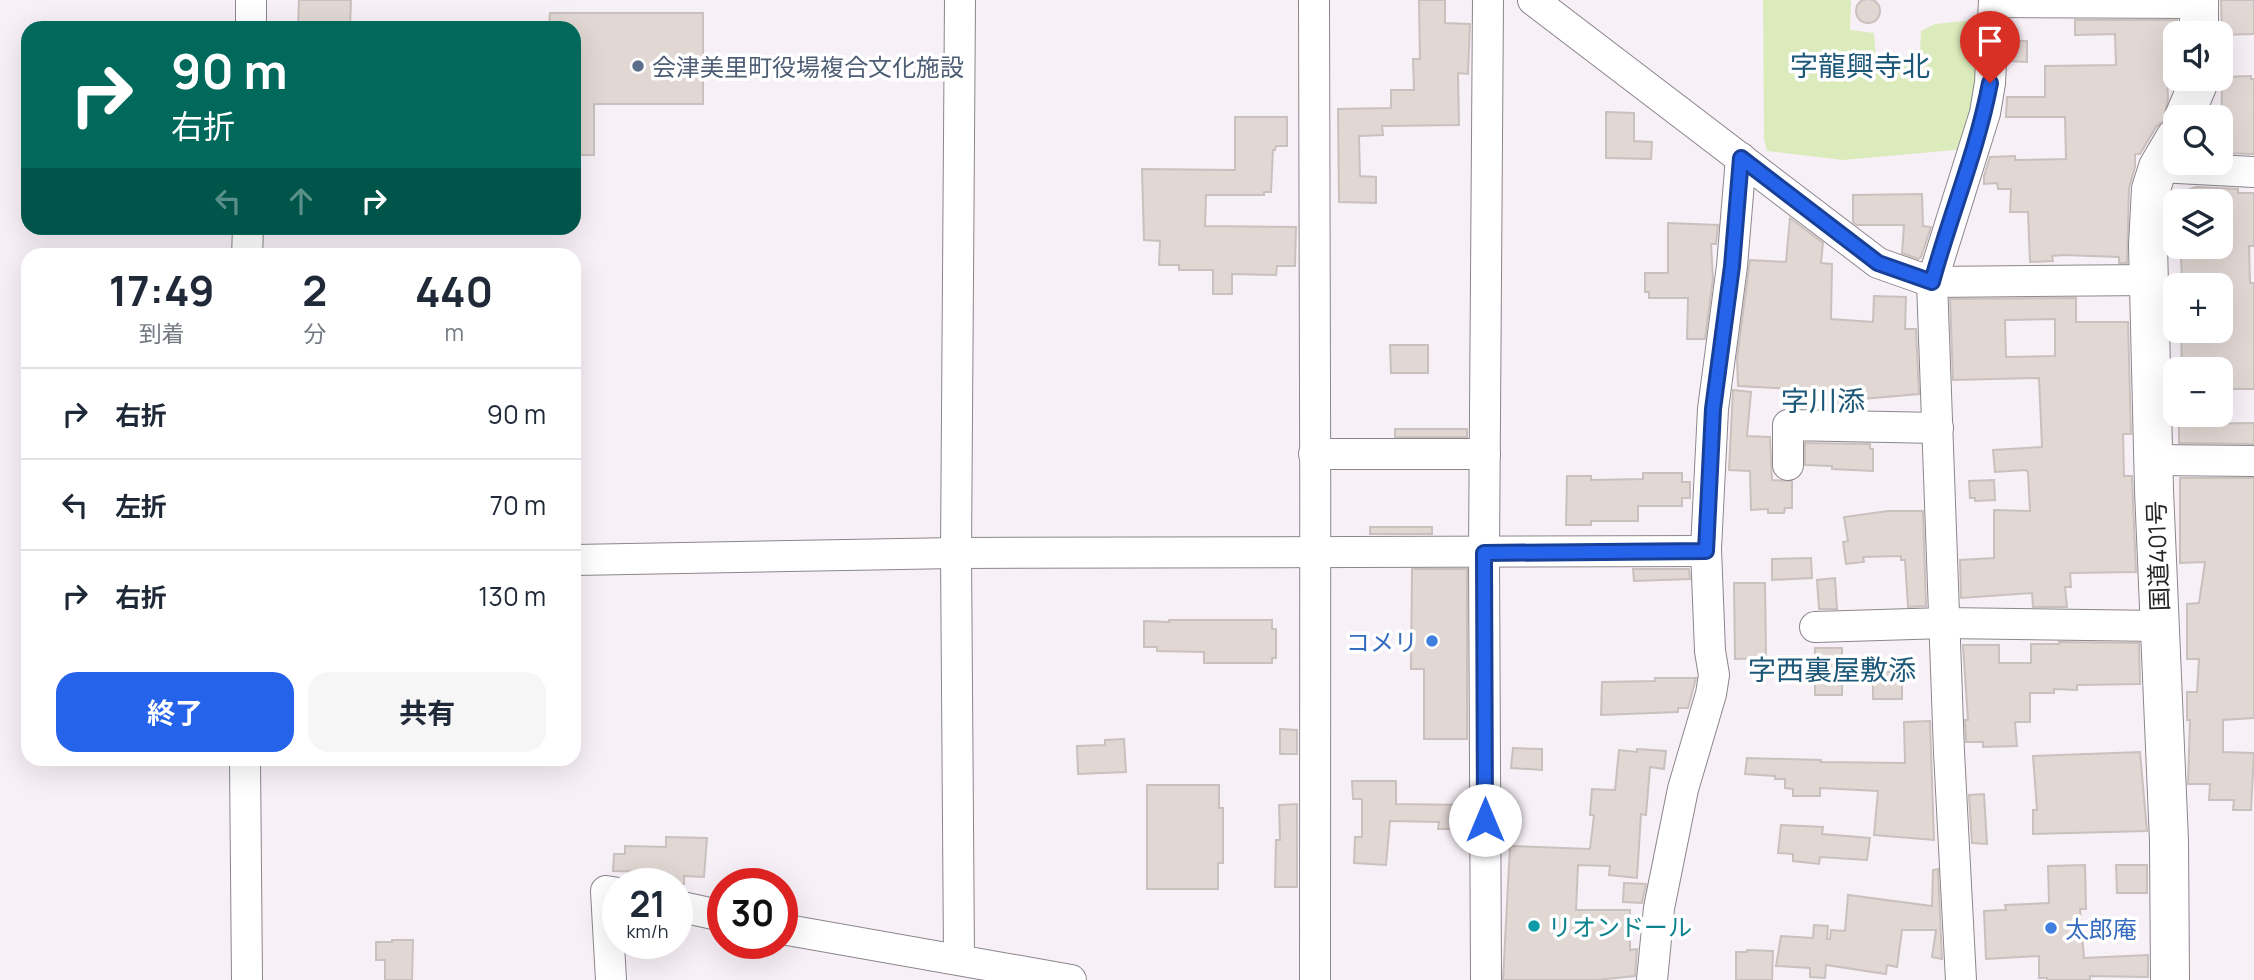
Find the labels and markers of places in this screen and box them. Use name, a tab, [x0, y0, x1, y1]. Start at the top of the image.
pin	[1960, 11, 2020, 83]
place label: 会津美里町役場複合文化施設	[652, 50, 964, 83]
marker: 会津美里町役場複合文化施設	[630, 58, 646, 74]
place label: コメリ	[1346, 625, 1418, 658]
marker: コメリ	[1424, 633, 1440, 649]
place label: リオンドール	[1548, 910, 1692, 943]
place label: 太郎庵	[2065, 912, 2137, 945]
marker: リオンドール	[1526, 918, 1542, 934]
marker: 太郎庵	[2043, 920, 2059, 936]

